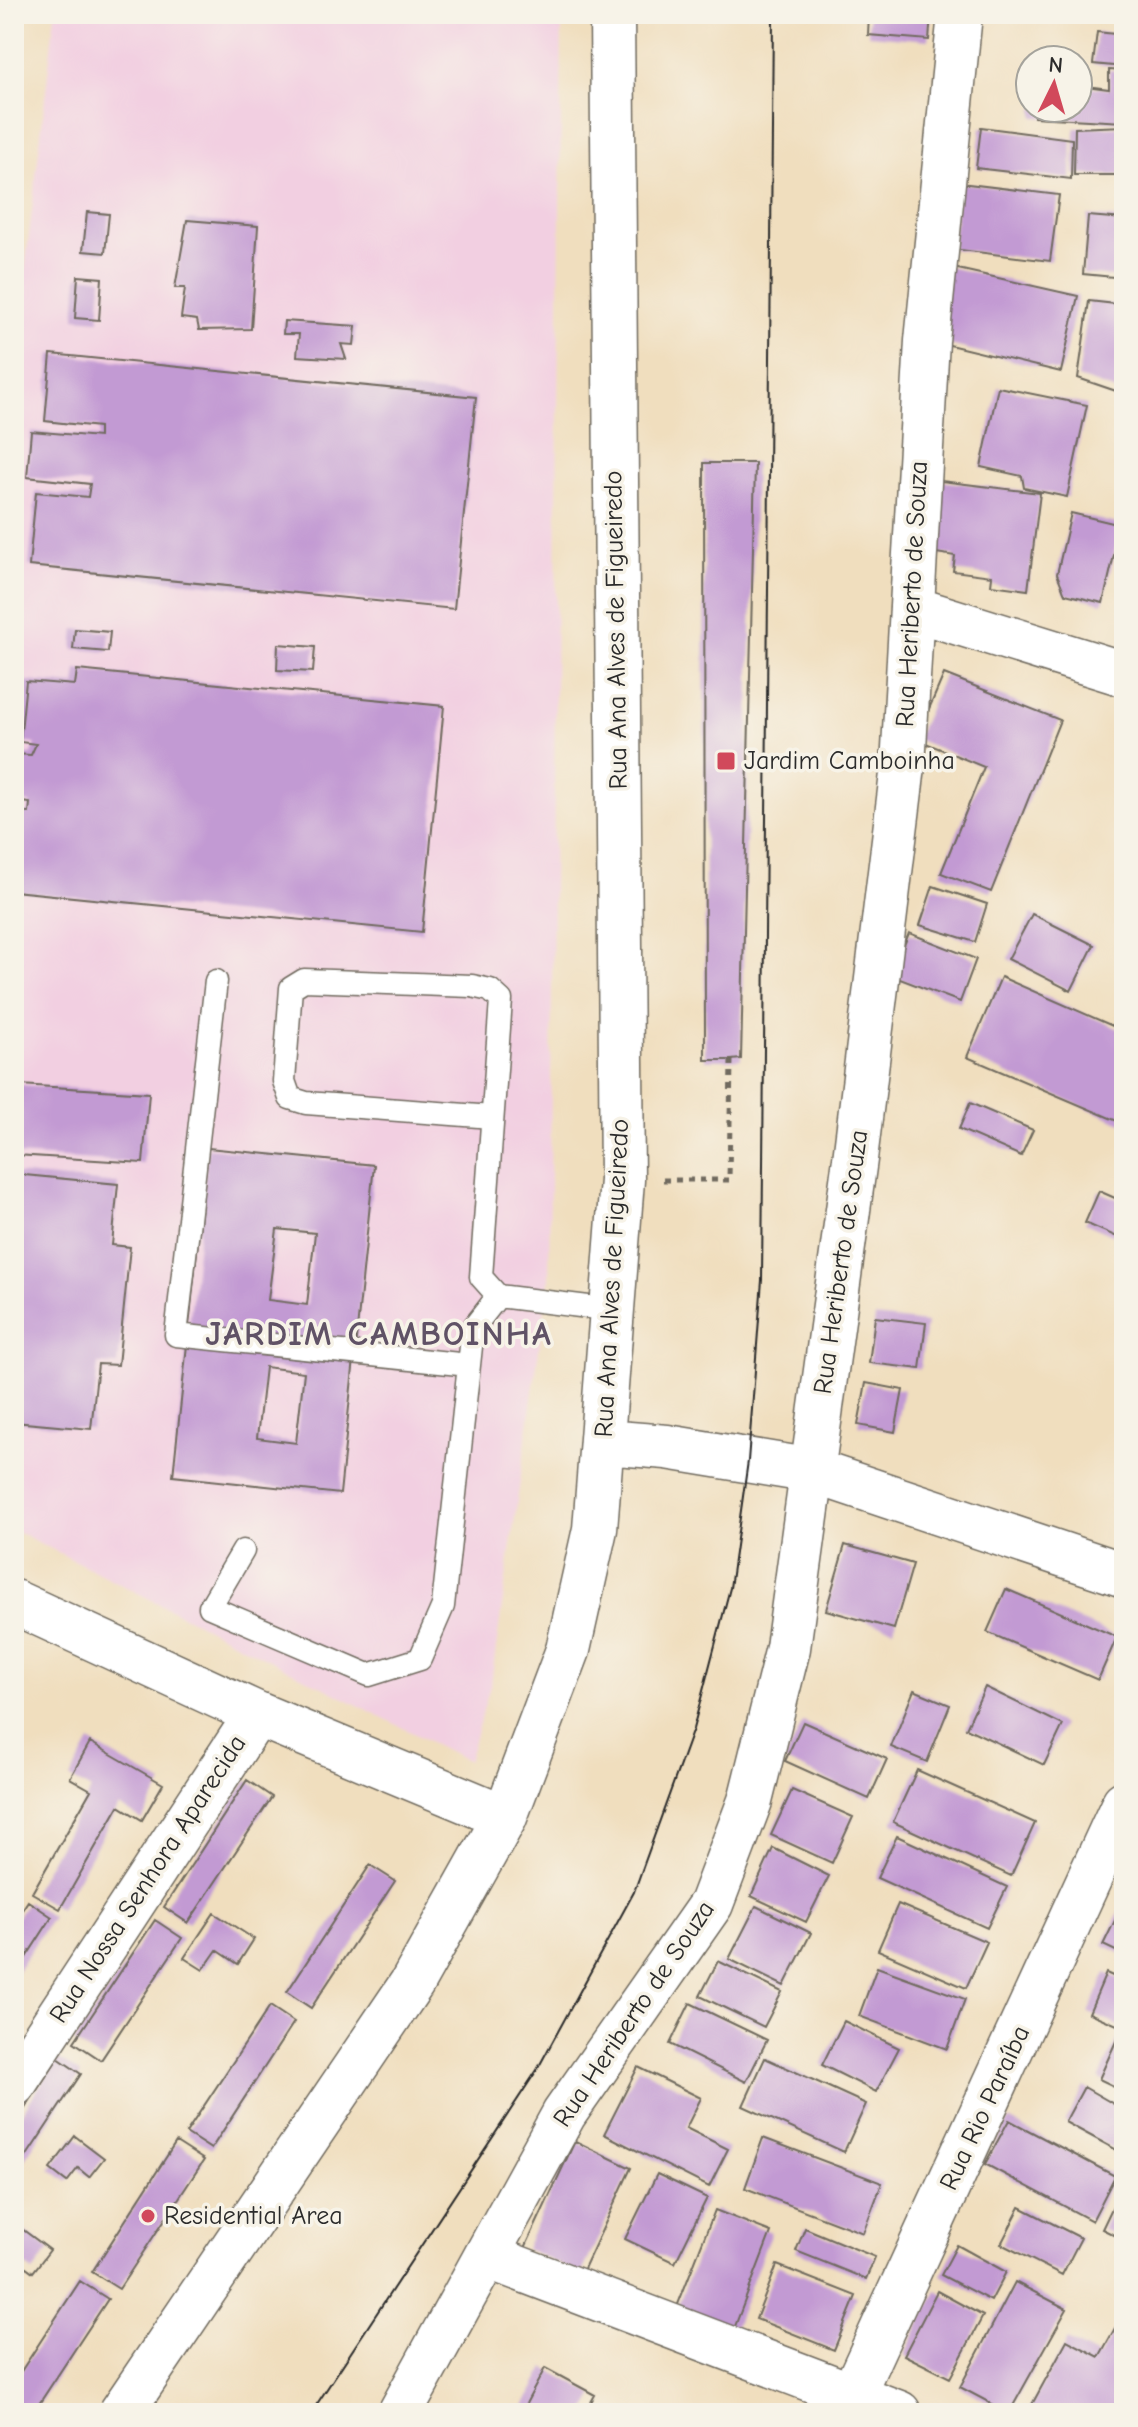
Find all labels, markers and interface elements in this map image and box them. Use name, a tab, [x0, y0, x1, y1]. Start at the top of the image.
north arrow	[1014, 44, 1094, 124]
text: N	[1047, 51, 1064, 79]
street label: Rua Heriberto de Souza	[890, 460, 934, 728]
street label: Rua Ana Alves de Figueiredo	[598, 470, 634, 790]
place label: Jardim Camboinha	[744, 746, 955, 776]
marker: Jardim Camboinha	[715, 750, 737, 772]
street label: Rua Ana Alves de Figueiredo	[589, 1118, 635, 1438]
street label: Rua Heriberto de Souza	[808, 1128, 874, 1396]
district label: JARDIM CAMBOINHA	[205, 1314, 553, 1354]
street label: Rua Nossa Senhora Aparecida	[44, 1729, 252, 2029]
street label: Rua Heriberto de Souza	[547, 1895, 721, 2133]
street label: Rua Rio Paraíba	[934, 2021, 1036, 2195]
place label: Residential Area	[164, 2201, 343, 2231]
marker: Residential Area	[139, 2207, 157, 2225]

